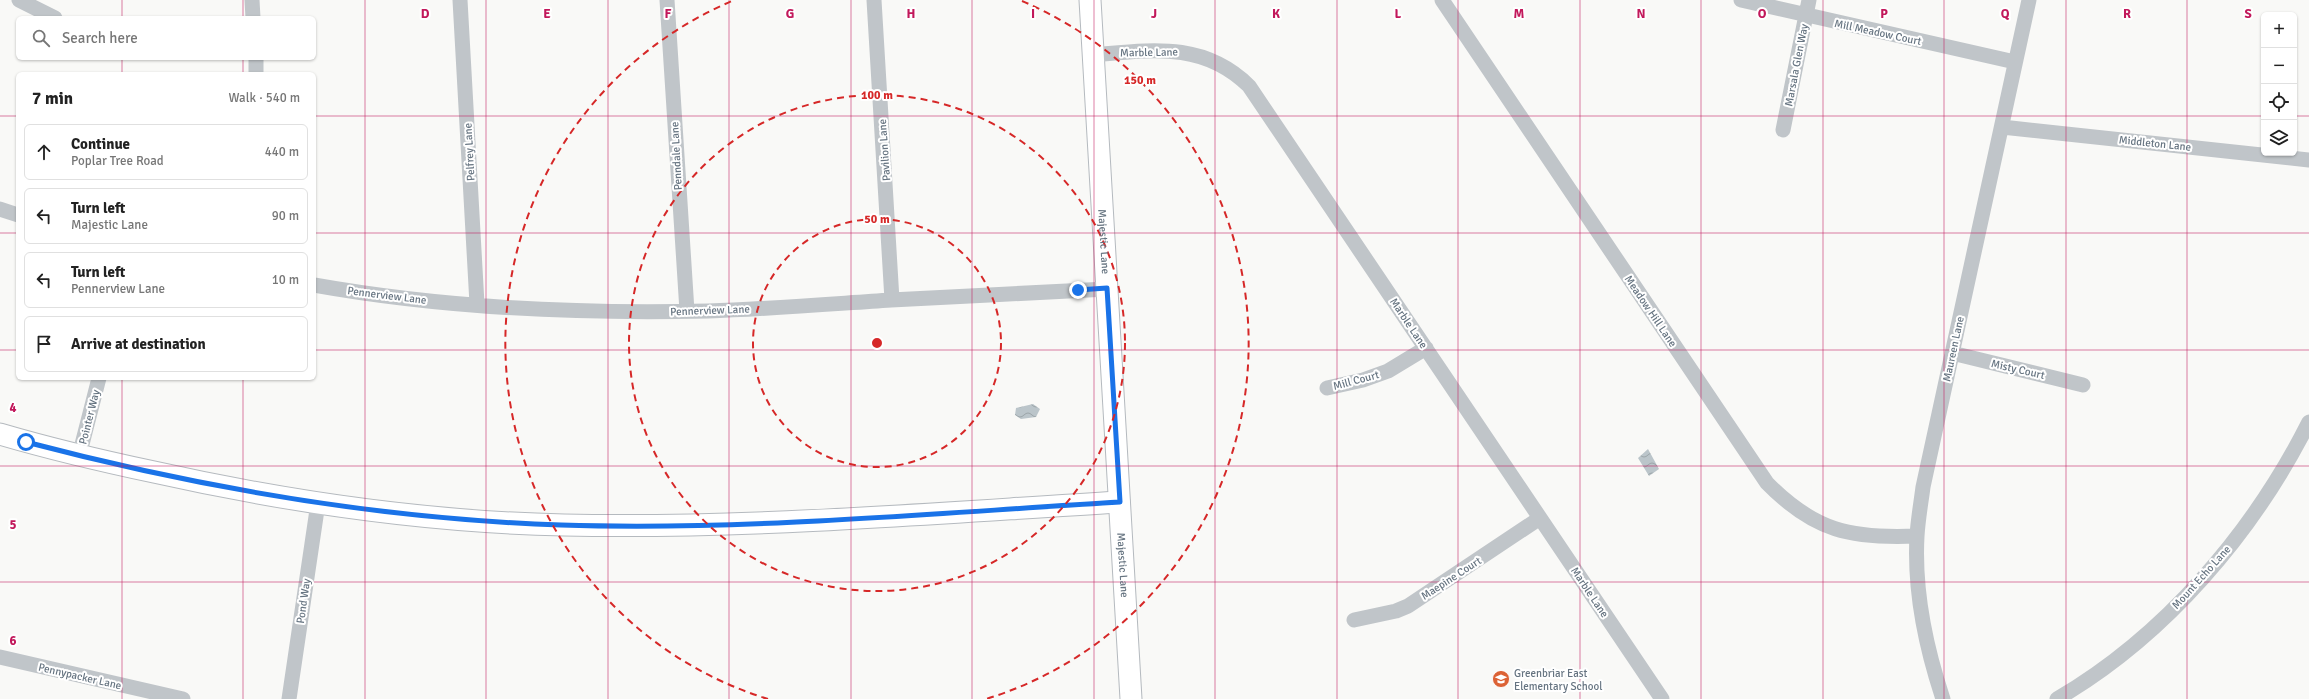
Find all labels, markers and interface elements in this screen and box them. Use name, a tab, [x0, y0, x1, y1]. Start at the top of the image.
text: D	[421, 6, 430, 22]
text: E	[543, 6, 551, 22]
text: F	[665, 6, 672, 22]
text: G	[786, 6, 794, 22]
text: H	[907, 6, 915, 22]
text: I	[1031, 6, 1035, 22]
text: J	[1151, 6, 1157, 22]
text: K	[1272, 6, 1280, 22]
text: L	[1395, 6, 1402, 22]
text: M	[1514, 6, 1525, 22]
text: N	[1636, 6, 1646, 22]
text: O	[1758, 6, 1767, 22]
text: P	[1880, 6, 1888, 22]
text: Q	[2001, 6, 2010, 22]
text: R	[2123, 6, 2131, 22]
text: S	[2244, 6, 2252, 22]
map controls	[2261, 12, 2297, 156]
button: +	[2261, 12, 2297, 48]
search box	[16, 16, 316, 60]
street label: Mill Meadow Court	[1833, 17, 1923, 48]
street label: Marsala Glen Way	[1782, 22, 1811, 107]
icon: search	[30, 27, 52, 49]
text: Search here	[62, 29, 138, 47]
street label: Marble Lane	[1120, 45, 1178, 60]
button: −	[2261, 48, 2297, 84]
text: 150 m	[1124, 73, 1156, 88]
button: locate	[2261, 84, 2297, 120]
text: 7 min	[32, 88, 73, 109]
text: 100 m	[861, 88, 893, 103]
text: Walk · 540 m	[229, 90, 300, 106]
street label: Pavilion Lane	[876, 118, 893, 181]
button: layers	[2261, 120, 2297, 156]
street label: Penndale Lane	[668, 121, 685, 191]
street label: Pelfrey Lane	[461, 123, 478, 181]
street label: Middleton Lane	[2118, 133, 2192, 154]
text: Continue	[71, 135, 130, 153]
icon: ahead	[33, 141, 55, 163]
text: 440 m	[265, 144, 299, 160]
text: Poplar Tree Road	[71, 153, 164, 169]
text: Turn left	[71, 199, 125, 217]
icon: left	[33, 205, 55, 227]
text: 90 m	[272, 208, 299, 224]
street label: Majestic Lane	[1095, 209, 1112, 275]
text: 50 m	[864, 212, 890, 227]
text: Majestic Lane	[71, 217, 148, 233]
text: Turn left	[71, 263, 125, 281]
icon: left	[33, 269, 55, 291]
text: 10 m	[272, 272, 299, 288]
street label: Meadow Hill Lane	[1622, 273, 1679, 350]
text: Pennerview Lane	[71, 281, 165, 297]
route end	[1069, 281, 1087, 299]
street label: Pennerview Lane	[347, 284, 427, 307]
street label: Marble Lane	[1387, 296, 1430, 351]
street label: Pennerview Lane	[670, 303, 750, 318]
street label: Maureen Lane	[1940, 315, 1967, 383]
icon: arrive	[33, 333, 55, 355]
text: Arrive at destination	[71, 335, 206, 353]
centre of rings	[870, 336, 884, 350]
street label: Misty Court	[1990, 357, 2046, 382]
street label: Mill Court	[1332, 368, 1381, 393]
street label: Pointer Way	[76, 388, 103, 446]
text: 4	[9, 400, 17, 416]
route start	[17, 433, 35, 451]
text: 5	[9, 517, 17, 533]
street label: Majestic Lane	[1114, 532, 1131, 598]
street label: Mount Echo Lane	[2169, 543, 2233, 612]
street label: Maepine Court	[1419, 554, 1484, 603]
street label: Marble Lane	[1568, 565, 1611, 620]
street label: Pond Way	[294, 577, 313, 624]
text: 6	[9, 633, 17, 649]
street label: Pennypacker Lane	[37, 661, 123, 692]
place label: Greenbriar East Elementary School	[1514, 667, 1602, 693]
school or university icon: Greenbriar East Elementary School	[1491, 669, 1511, 689]

